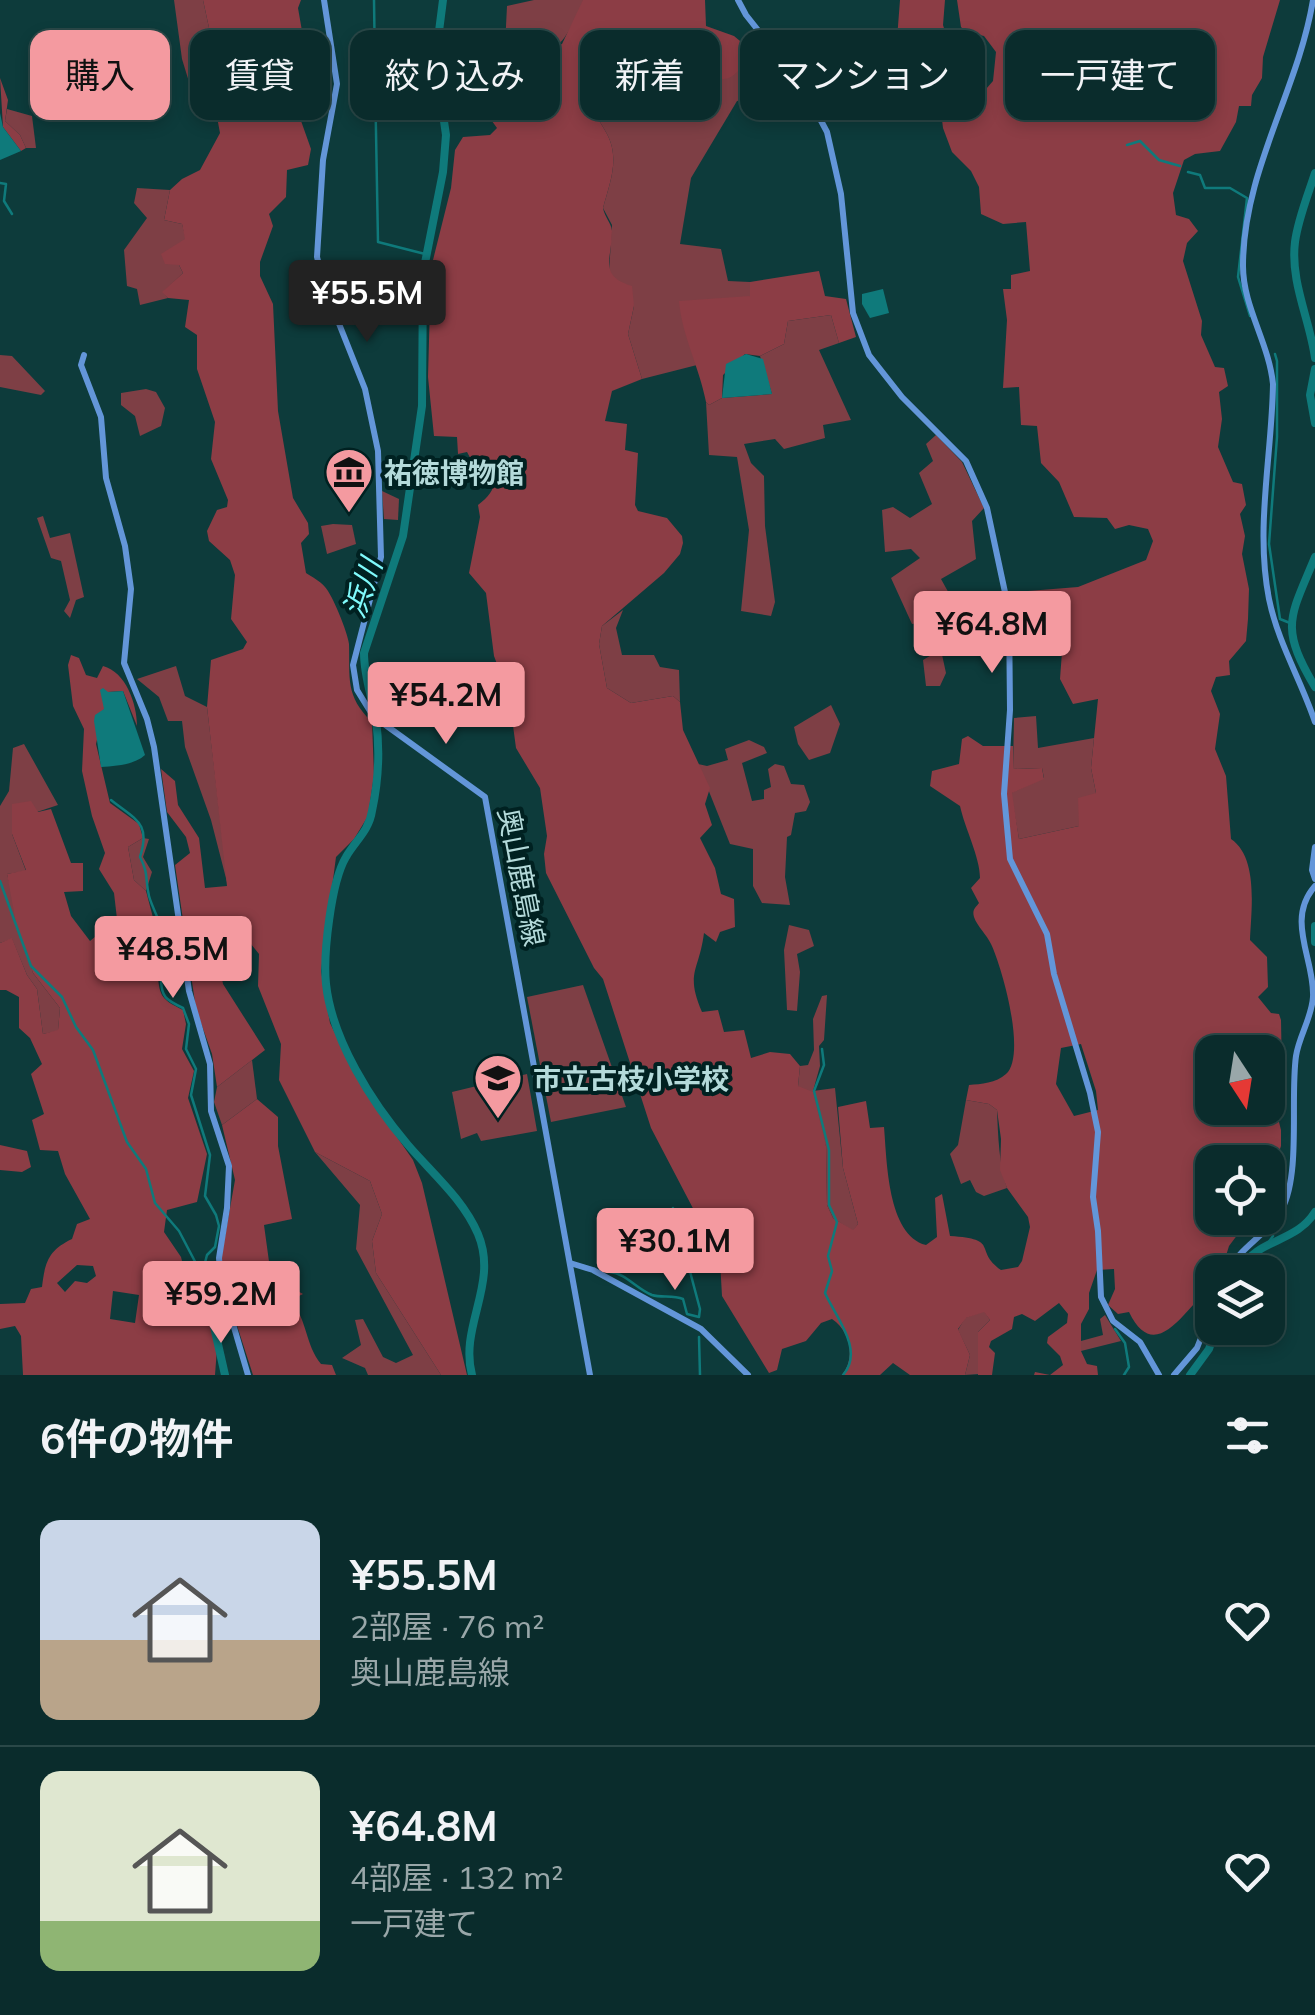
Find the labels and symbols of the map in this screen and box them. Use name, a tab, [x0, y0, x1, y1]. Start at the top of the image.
pin: ¥55.5M	[286, 260, 448, 345]
museum icon: 祐徳博物館	[323, 446, 375, 514]
place label: 祐徳博物館	[384, 455, 524, 490]
water label: 浜川	[334, 551, 391, 623]
pin: ¥64.8M	[911, 591, 1073, 676]
pin: ¥54.2M	[365, 662, 527, 747]
street label: 奥山鹿島線	[491, 805, 553, 949]
pin: ¥48.5M	[92, 916, 254, 1001]
north arrow	[1195, 1035, 1285, 1125]
school or university icon: 市立古枝小学校	[472, 1052, 524, 1120]
place label: 市立古枝小学校	[533, 1061, 729, 1096]
pin: ¥30.1M	[594, 1208, 756, 1293]
pin: ¥59.2M	[140, 1261, 302, 1346]

